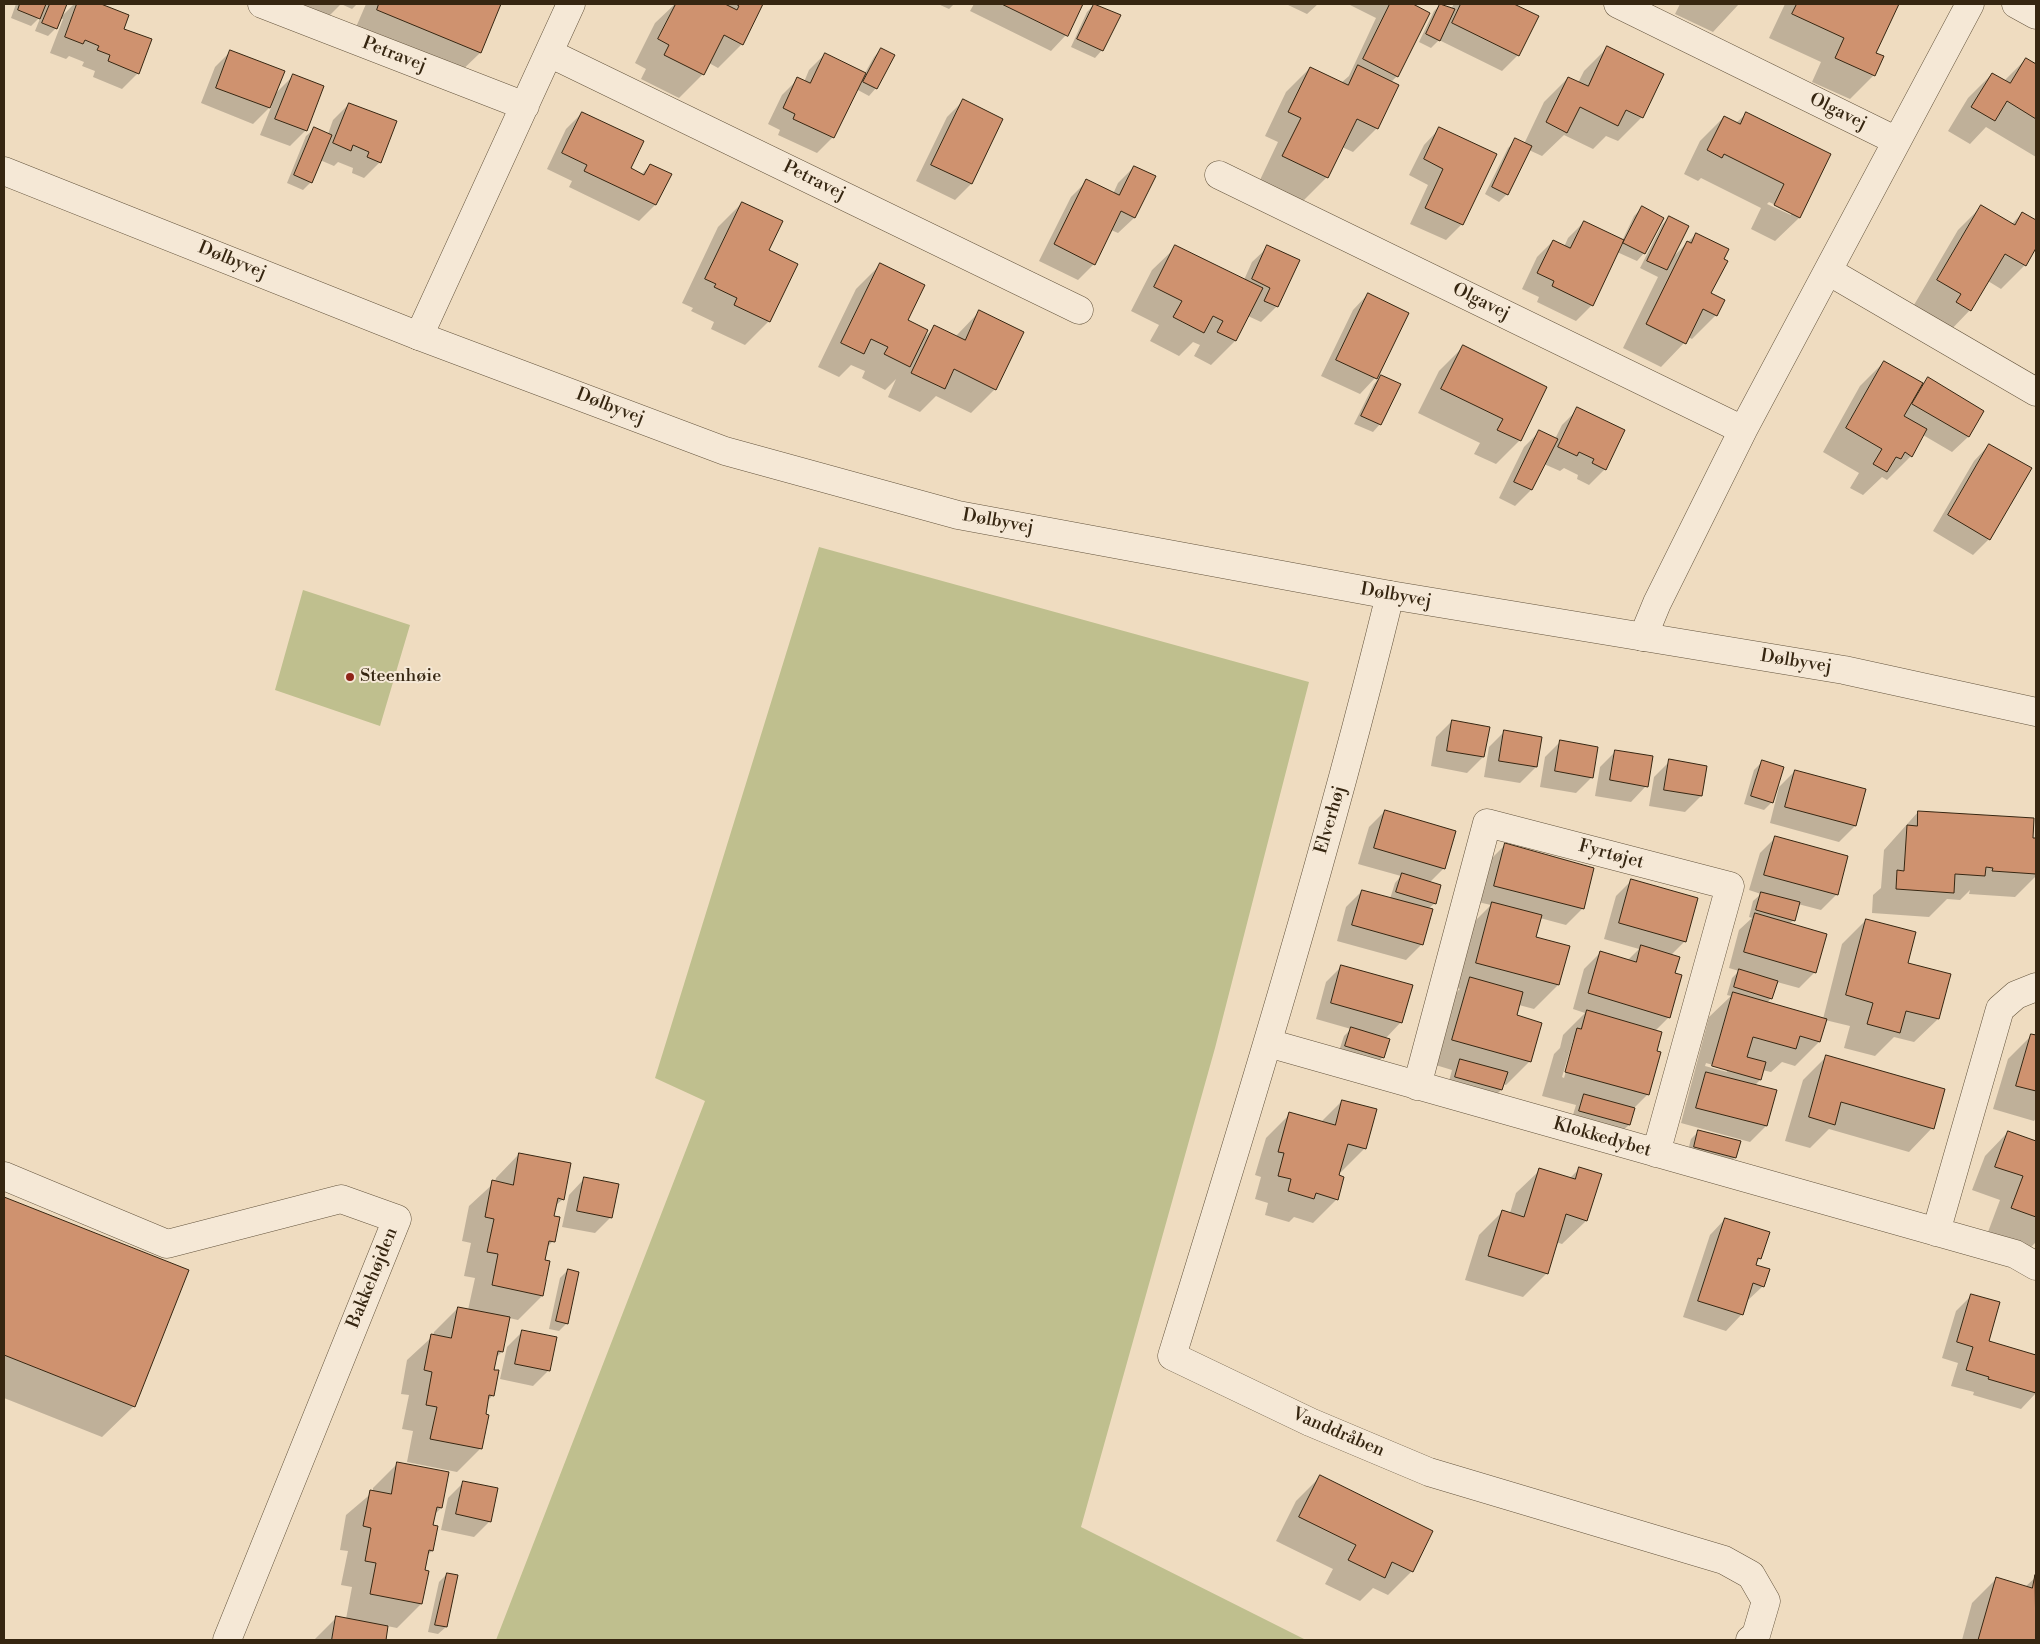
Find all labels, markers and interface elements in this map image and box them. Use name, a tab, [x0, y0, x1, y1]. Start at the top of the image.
street label: Petravej	[359, 33, 429, 77]
street label: Olgavej	[1806, 89, 1870, 135]
street label: Petravej	[779, 157, 849, 205]
street label: Dølbyvej	[195, 238, 269, 284]
street label: Olgavej	[1449, 279, 1513, 325]
street label: Dølbyvej	[573, 384, 647, 430]
street label: Dølbyvej	[961, 505, 1035, 539]
street label: Dølbyvej	[1359, 579, 1433, 613]
street label: Dølbyvej	[1759, 646, 1833, 678]
place label: Steenhøie	[360, 666, 441, 688]
marker: Steenhøie	[344, 671, 356, 683]
street label: Elverhøj	[1311, 783, 1351, 857]
street label: Fyrtøjet	[1576, 836, 1646, 874]
street label: Klokkedybet	[1550, 1114, 1654, 1162]
street label: Bakkehøjden	[343, 1225, 403, 1331]
street label: Vanddråben	[1288, 1404, 1388, 1462]

